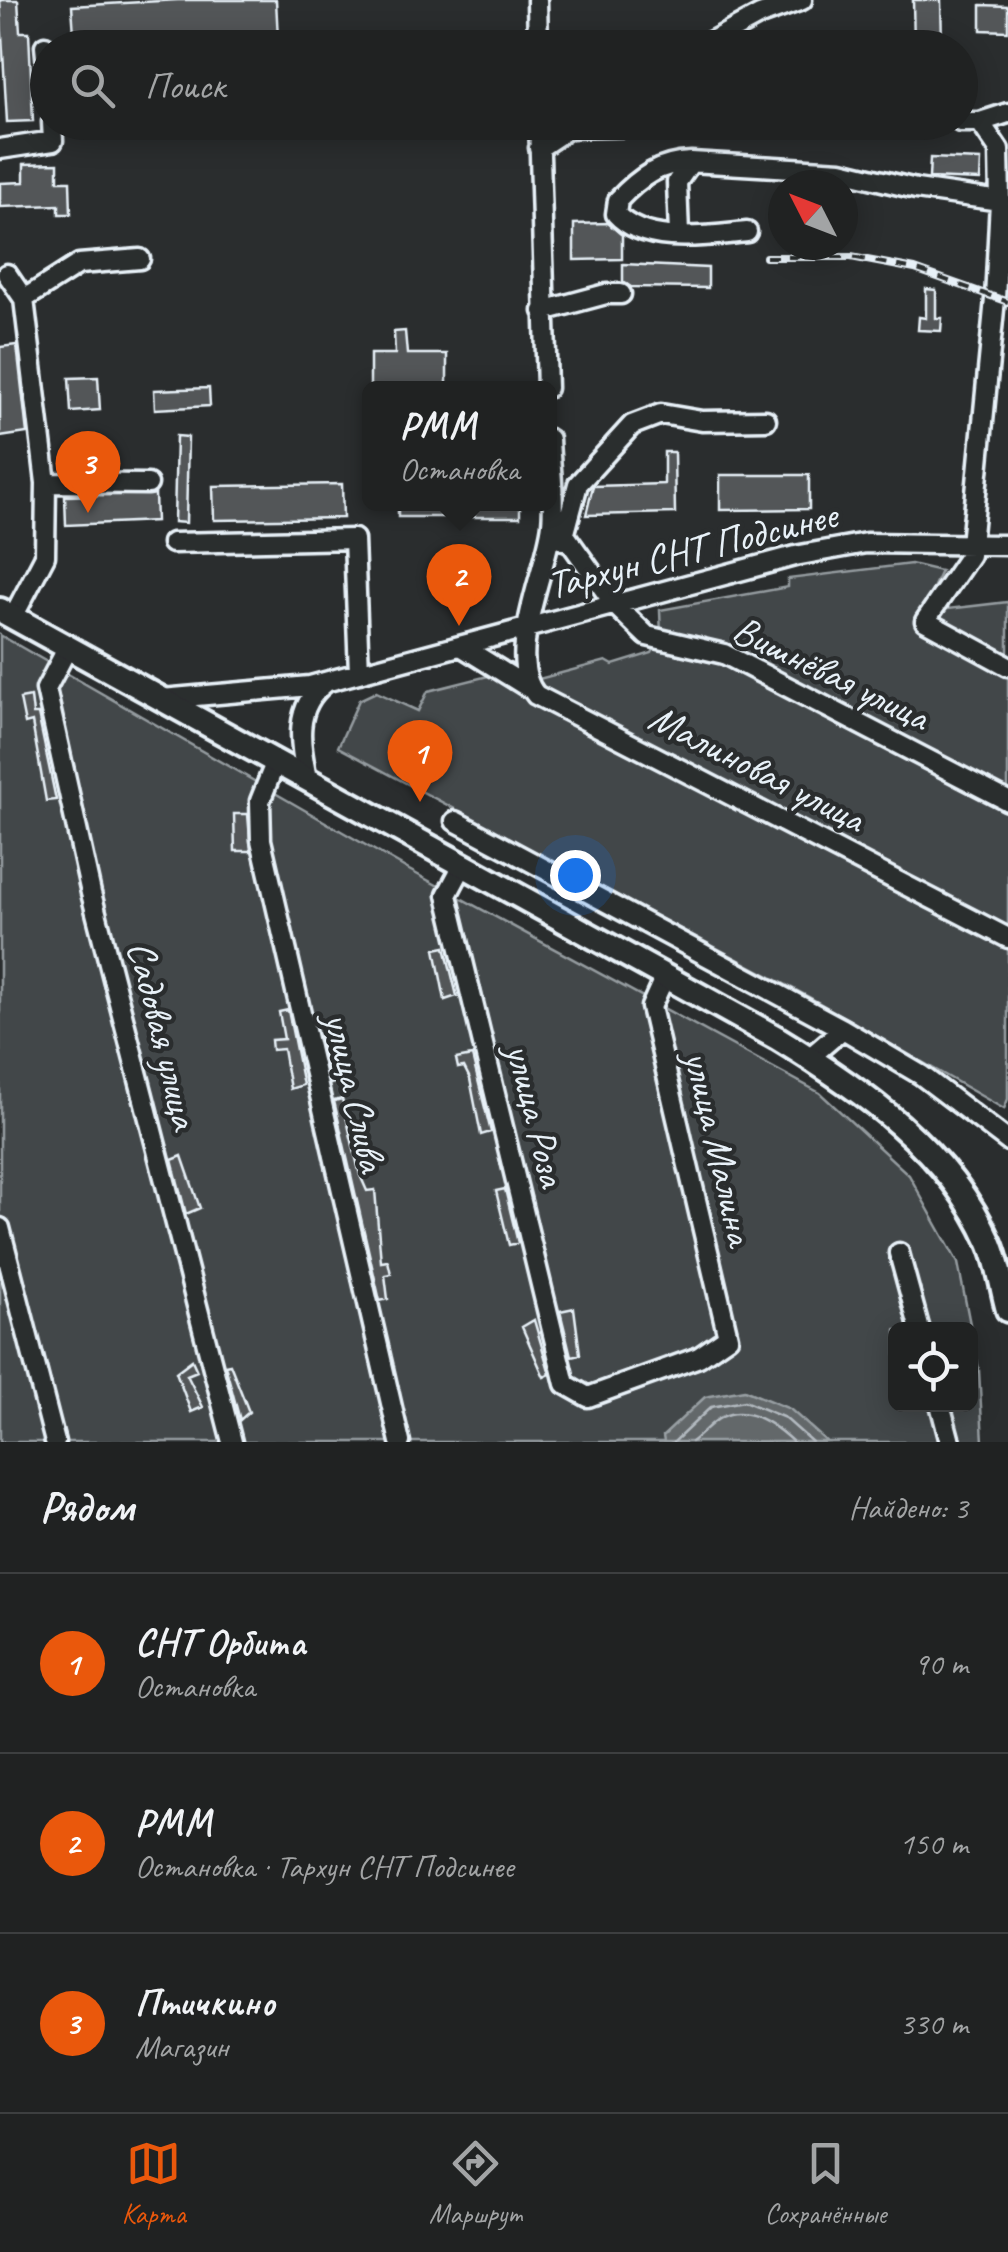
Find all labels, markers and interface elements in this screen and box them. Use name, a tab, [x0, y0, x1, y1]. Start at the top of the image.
search box	[30, 30, 978, 140]
icon: search	[65, 58, 120, 113]
text: Поиск	[145, 62, 225, 109]
north arrow	[768, 170, 858, 260]
popup	[362, 381, 557, 511]
text: РММ	[400, 402, 477, 449]
pin: 3	[56, 430, 120, 513]
text: Остановка	[400, 449, 519, 490]
street label: Тархун СНТ Подсинее	[542, 489, 845, 610]
pin: 2	[426, 544, 492, 626]
street label: Вишнёвая улица	[725, 604, 940, 743]
street label: Малиновая улица	[641, 692, 876, 845]
pin: 1	[388, 720, 452, 802]
your location	[550, 850, 601, 901]
street label: Садовая улица	[116, 936, 211, 1137]
street label: улица Слива	[312, 1006, 398, 1179]
street label: улица Роза	[494, 1037, 579, 1194]
street label: улица Малина	[672, 1044, 766, 1253]
map controls	[888, 1322, 978, 1412]
button: locate	[888, 1322, 978, 1412]
text: Рядом	[40, 1481, 134, 1534]
text: Найдено: 3	[849, 1487, 968, 1528]
text: СНТ Орбита	[135, 1619, 305, 1666]
text: 1	[65, 1643, 80, 1684]
text: 90 m	[914, 1643, 968, 1684]
text: Остановка	[135, 1666, 255, 1707]
text: РММ	[135, 1799, 213, 1846]
text: 2	[65, 1823, 80, 1864]
text: 150 m	[899, 1823, 968, 1864]
text: Остановка · Тархун СНТ Подсинее	[135, 1846, 514, 1887]
text: Птичкино	[135, 1979, 275, 2026]
text: 3	[65, 2003, 80, 2044]
text: 330 m	[899, 2003, 968, 2044]
text: Магазин	[135, 2026, 228, 2067]
tab: Карта	[122, 2136, 186, 2231]
tab: Маршрут	[429, 2136, 521, 2231]
tab: Сохранённые	[765, 2136, 886, 2231]

